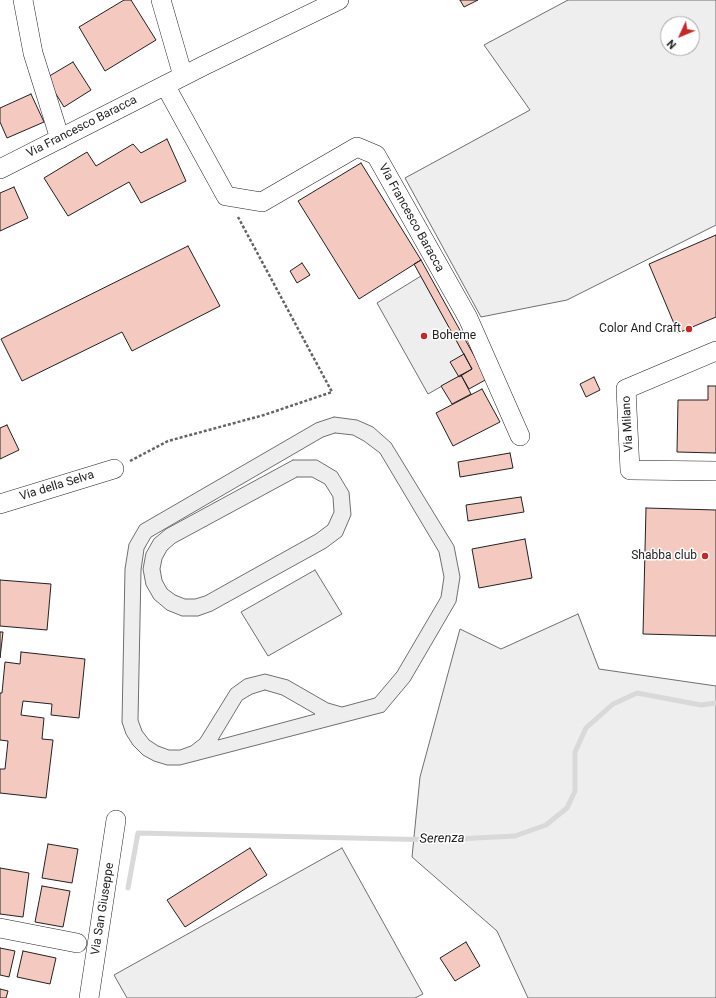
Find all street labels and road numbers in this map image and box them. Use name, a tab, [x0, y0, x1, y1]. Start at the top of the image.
street label: Via Francesco Baracca	[24, 93, 140, 161]
street label: Via Francesco Baracca	[375, 161, 447, 275]
street label: Via Milano	[619, 395, 637, 453]
street label: Via della Selva	[18, 468, 96, 504]
street label: Via San Giuseppe	[89, 862, 117, 956]

